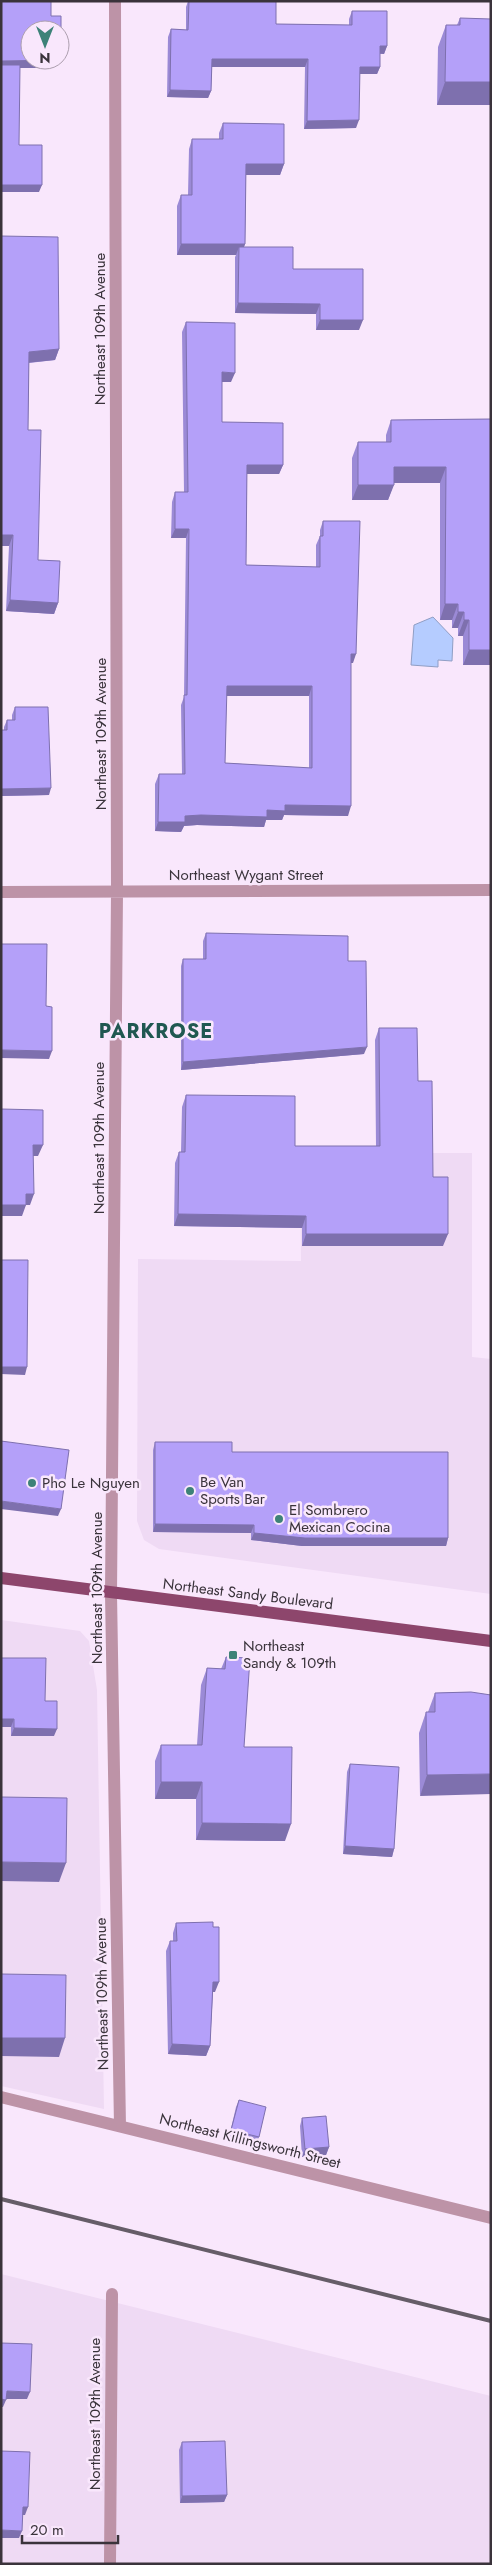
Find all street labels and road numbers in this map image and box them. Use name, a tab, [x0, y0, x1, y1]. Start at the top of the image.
street label: Northeast 109th Avenue	[89, 252, 111, 405]
street label: Northeast 109th Avenue	[90, 657, 112, 810]
street label: Northeast Wygant Street	[169, 864, 324, 886]
street label: Northeast 109th Avenue	[88, 1061, 110, 1214]
street label: Northeast 109th Avenue	[86, 1511, 108, 1664]
street label: Northeast Sandy Boulevard	[162, 1573, 334, 1615]
street label: Northeast 109th Avenue	[90, 1917, 114, 2070]
street label: Northeast Killingsworth Street	[157, 2108, 343, 2174]
street label: Northeast 109th Avenue	[84, 2337, 106, 2490]

